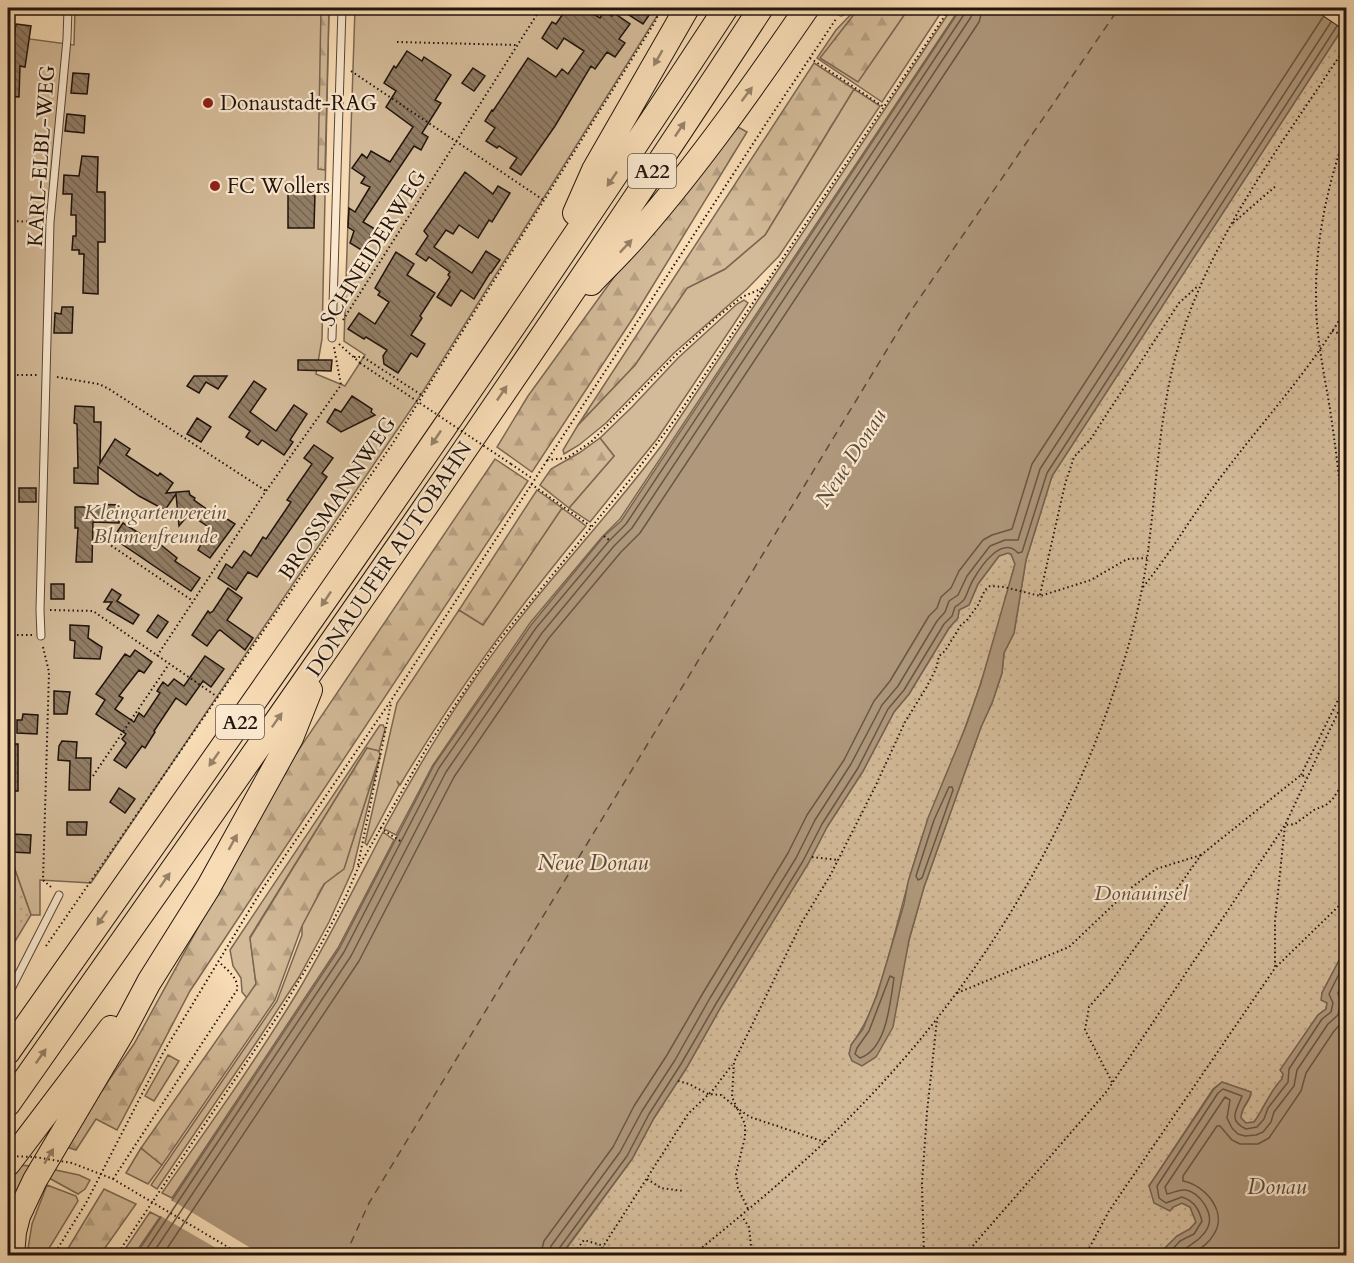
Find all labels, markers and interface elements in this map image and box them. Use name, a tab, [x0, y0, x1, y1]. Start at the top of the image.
one-way arrow	[653, 50, 663, 67]
street label: KARL-ELBL-WEG	[21, 64, 62, 248]
one-way arrow	[740, 86, 752, 101]
place label: Donaustadt-RAG	[220, 89, 377, 118]
marker: Donaustadt-RAG	[201, 96, 215, 110]
one-way arrow	[674, 121, 685, 137]
road number: A22	[628, 154, 676, 188]
street label: SCHNEIDERWEG	[314, 164, 433, 332]
one-way arrow	[606, 170, 618, 186]
place label: FC Wollers	[227, 172, 330, 201]
marker: FC Wollers	[208, 179, 222, 193]
one-way arrow	[618, 240, 632, 254]
one-way arrow	[496, 385, 508, 401]
water label: Neue Donau	[808, 403, 894, 512]
street label: BROSSMANNWEG	[272, 411, 403, 586]
one-way arrow	[430, 430, 442, 446]
street label: DONAUUFER AUTOBAHN	[300, 436, 479, 683]
park label: Kleingartenverein Blumenfreunde	[84, 498, 227, 551]
one-way arrow	[320, 591, 332, 607]
road number: A22	[216, 705, 264, 739]
one-way arrow	[271, 713, 283, 729]
one-way arrow	[209, 751, 220, 767]
one-way arrow	[228, 833, 238, 850]
water label: Neue Donau	[537, 848, 649, 878]
one-way arrow	[159, 872, 171, 888]
park label: Donauinsel	[1094, 879, 1189, 908]
one-way arrow	[96, 910, 108, 926]
one-way arrow	[35, 1049, 47, 1065]
one-way arrow	[44, 1147, 54, 1164]
water label: Donau	[1247, 1172, 1307, 1202]

